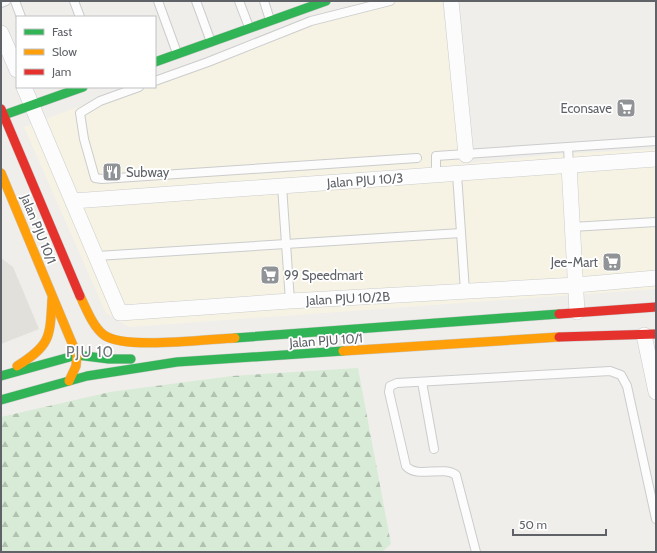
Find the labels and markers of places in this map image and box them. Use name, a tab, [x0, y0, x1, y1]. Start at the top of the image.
supermarket icon: Econsave	[615, 97, 637, 119]
place label: Econsave	[560, 100, 612, 116]
restaurant icon: Subway	[101, 161, 123, 183]
place label: Subway	[126, 164, 170, 180]
supermarket icon: Jee-Mart	[601, 251, 623, 273]
place label: Jee-Mart	[550, 254, 599, 270]
supermarket icon: 99 Speedmart	[259, 264, 281, 286]
place label: 99 Speedmart	[284, 267, 364, 283]

